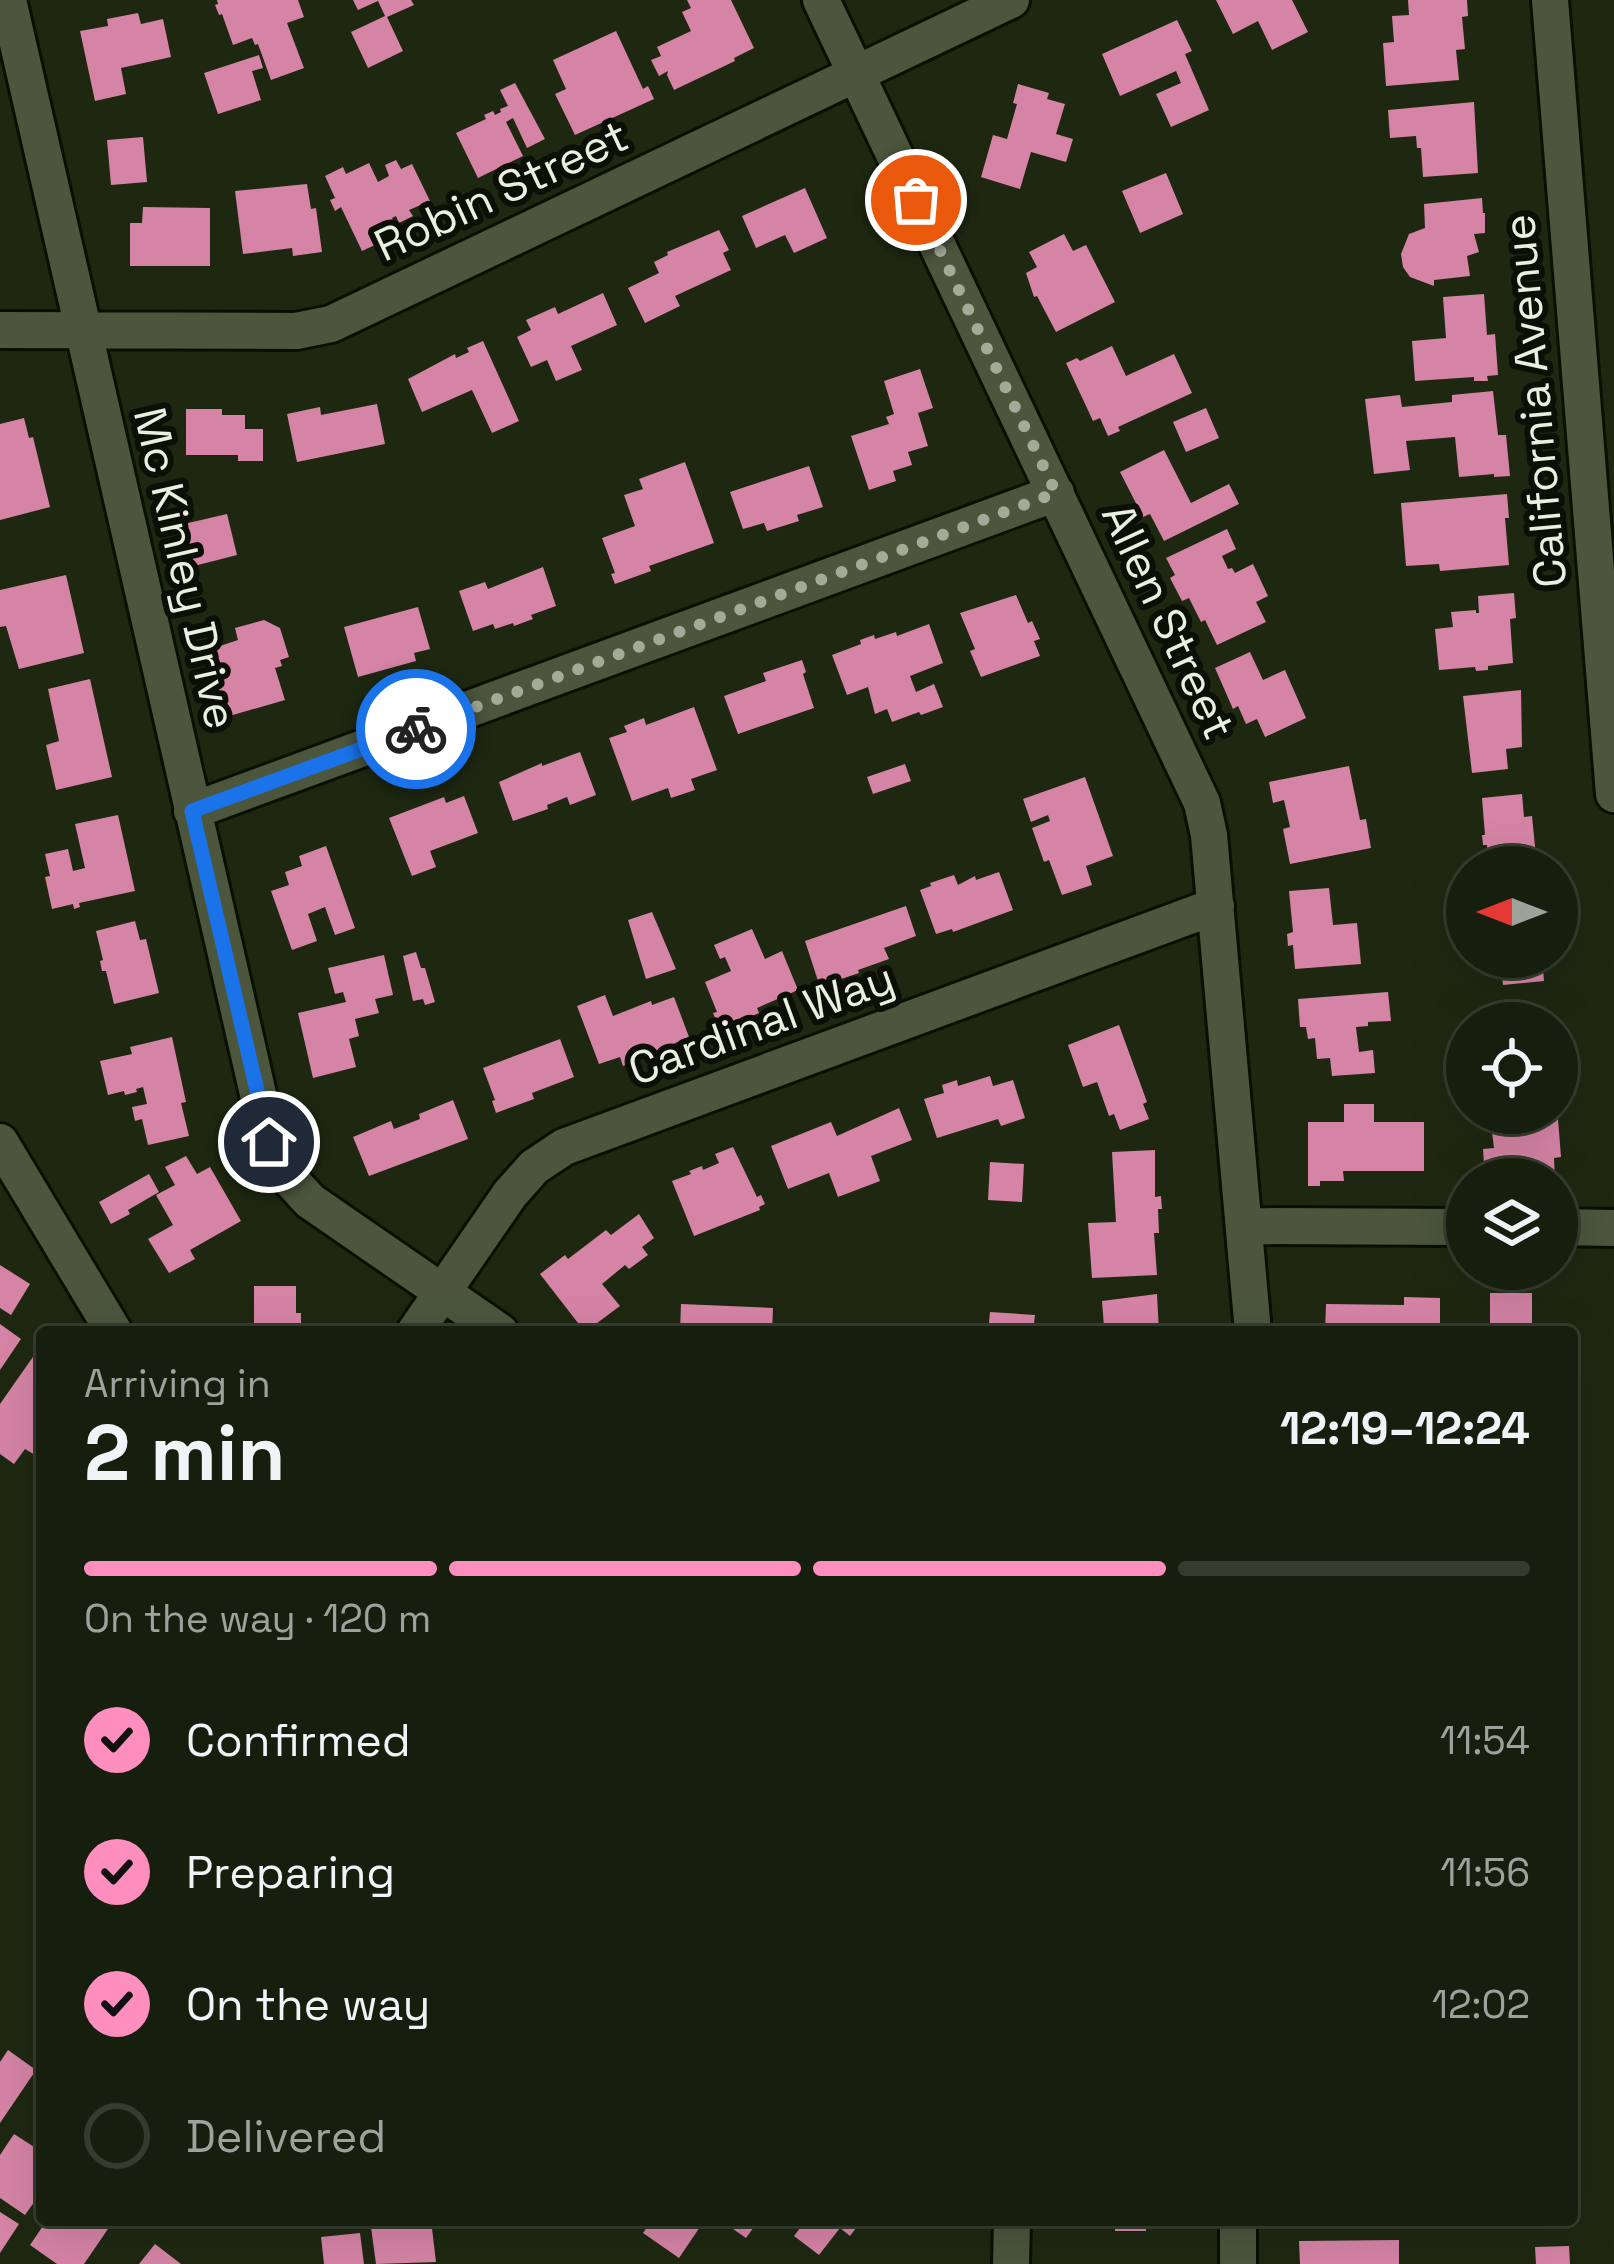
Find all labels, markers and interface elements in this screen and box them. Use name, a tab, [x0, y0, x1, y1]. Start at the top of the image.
street label: Robin Street	[366, 107, 637, 274]
pin	[865, 149, 967, 251]
icon: bag	[883, 167, 949, 233]
street label: California Avenue	[1490, 212, 1579, 590]
street label: Mc Kinley Drive	[121, 402, 250, 734]
street label: Allen Street	[1089, 494, 1248, 748]
courier	[356, 669, 476, 789]
icon: bike	[383, 696, 449, 762]
north arrow	[1446, 846, 1578, 978]
map controls	[1446, 846, 1578, 1290]
street label: Cardinal Way	[621, 949, 902, 1098]
button: locate	[1446, 1002, 1578, 1134]
pin	[218, 1091, 320, 1193]
icon: home	[236, 1109, 302, 1175]
button: layers	[1446, 1158, 1578, 1290]
text: Arriving in	[84, 1359, 271, 1408]
text: 12:19–12:24	[1280, 1400, 1530, 1457]
text: 2 min	[84, 1403, 286, 1503]
text: On the way · 120 m	[84, 1594, 431, 1643]
icon: check	[84, 1707, 150, 1773]
text: Confirmed	[186, 1712, 411, 1769]
text: 11:54	[1440, 1716, 1530, 1765]
icon: check	[84, 1839, 150, 1905]
text: Preparing	[186, 1844, 395, 1901]
text: 11:56	[1440, 1848, 1530, 1897]
icon: check	[84, 1971, 150, 2037]
text: On the way	[186, 1976, 430, 2033]
text: 12:02	[1432, 1980, 1530, 2029]
text: Delivered	[186, 2108, 386, 2165]

